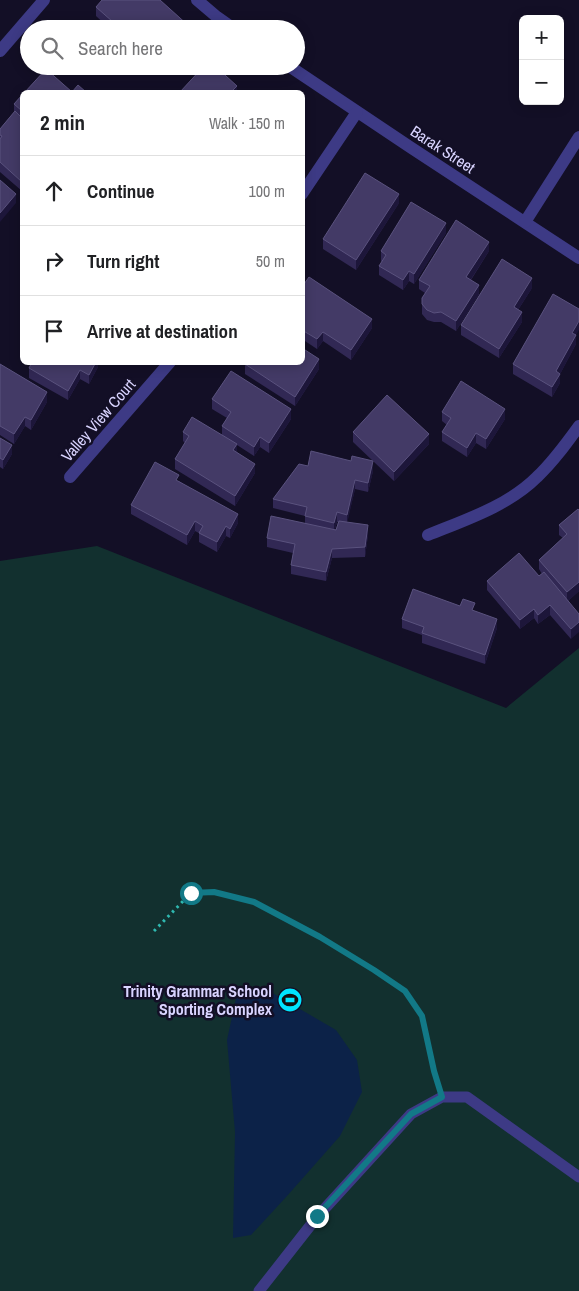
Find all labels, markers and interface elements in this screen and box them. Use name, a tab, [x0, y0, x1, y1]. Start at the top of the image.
map controls	[519, 15, 564, 105]
button: +	[519, 15, 564, 60]
search box	[20, 20, 305, 75]
icon: search	[38, 34, 66, 62]
text: Search here	[78, 35, 163, 61]
button: −	[519, 60, 564, 105]
text: 2 min	[40, 108, 85, 137]
text: Walk · 150 m	[209, 112, 285, 134]
street label: Barak Street	[406, 120, 480, 178]
icon: ahead	[40, 177, 68, 205]
text: Continue	[87, 178, 155, 204]
text: 100 m	[249, 180, 285, 202]
icon: right	[40, 247, 68, 275]
text: Turn right	[87, 248, 159, 274]
text: 50 m	[256, 250, 285, 272]
icon: arrive	[40, 317, 68, 345]
text: Arrive at destination	[87, 318, 238, 344]
street label: Valley View Court	[56, 374, 140, 466]
route start	[180, 882, 203, 905]
place label: Trinity Grammar School Sporting Complex	[123, 980, 273, 1020]
sports icon: Trinity Grammar School Sporting Complex	[277, 987, 303, 1013]
route end	[306, 1205, 329, 1228]

